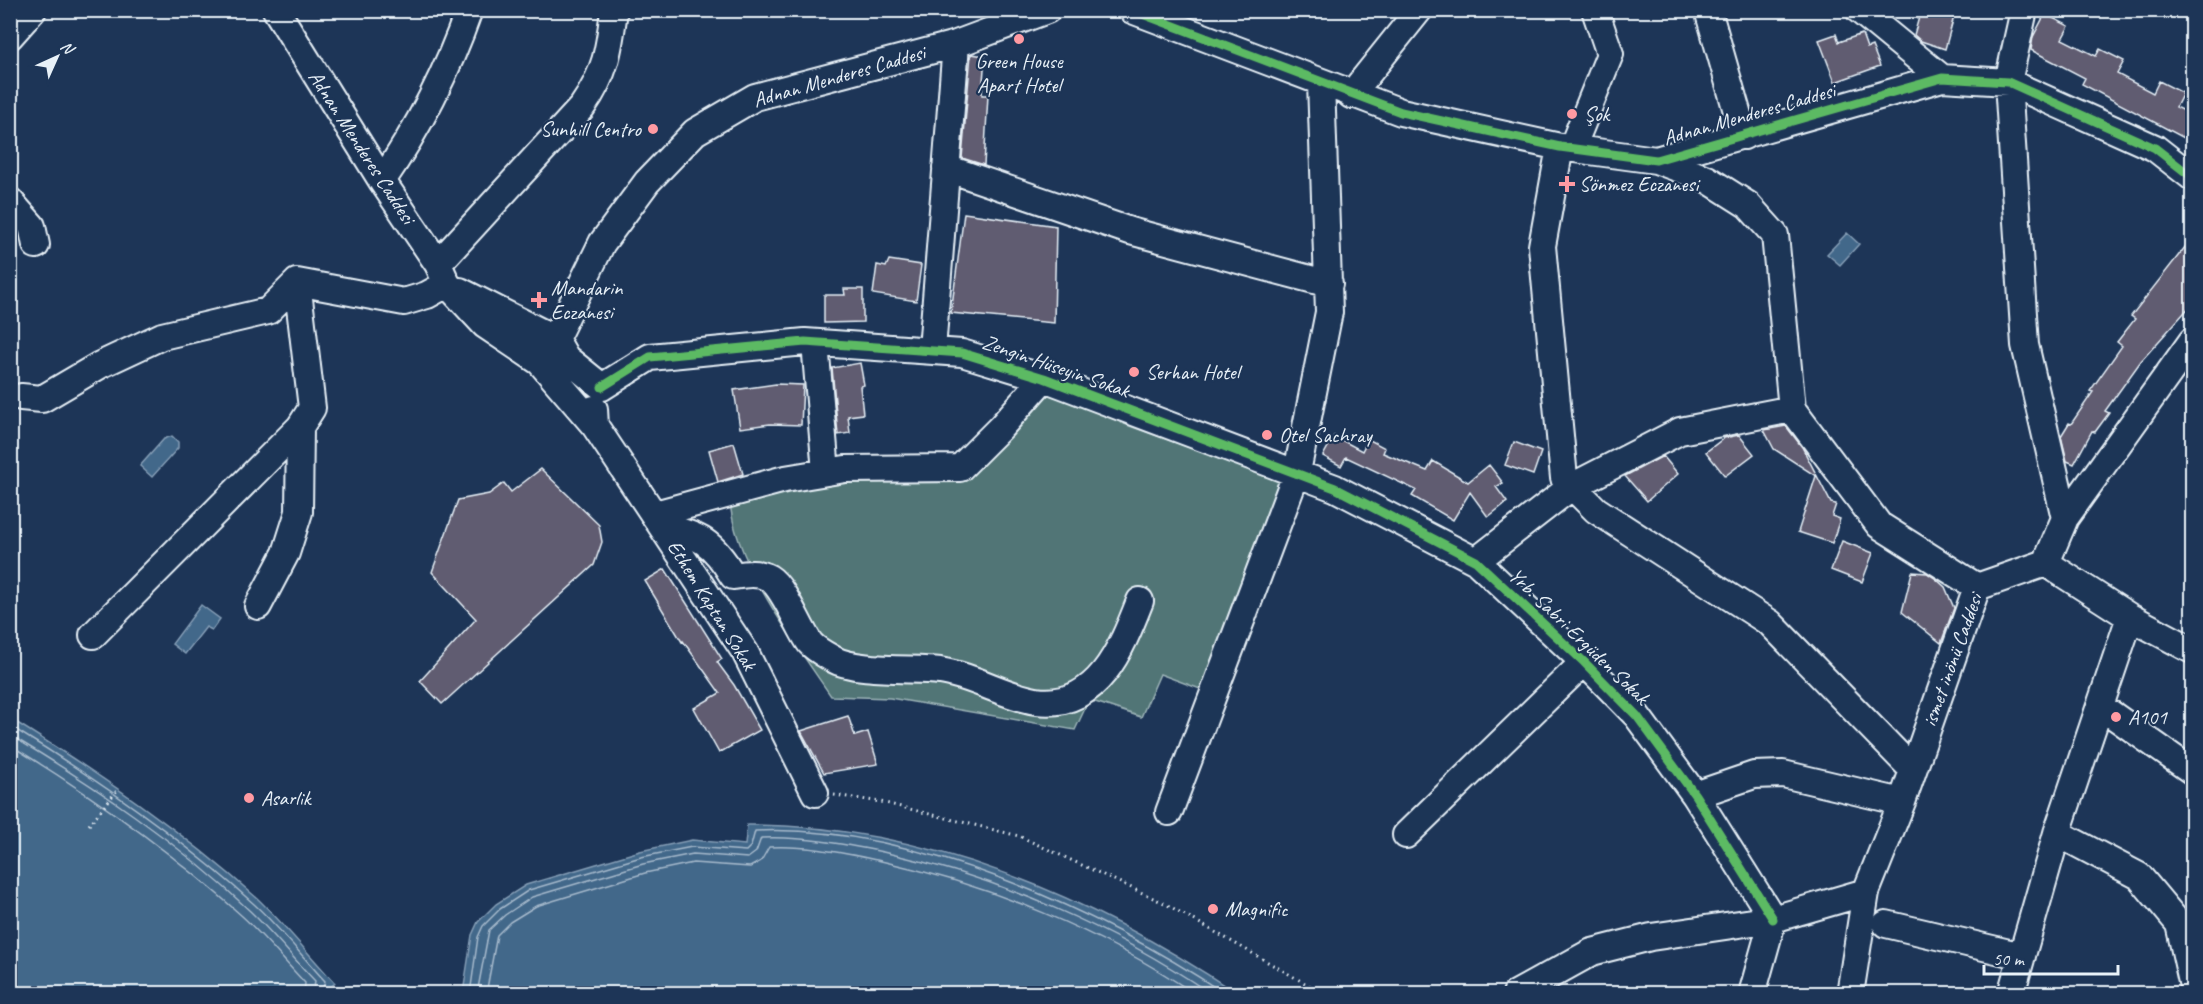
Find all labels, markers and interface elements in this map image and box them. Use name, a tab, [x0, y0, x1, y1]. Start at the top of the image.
north arrow	[27, 27, 87, 87]
marker: Green House Apart Hotel	[1012, 32, 1026, 46]
text: N	[56, 37, 80, 60]
street label: Adnan Menderes Caddesi	[750, 38, 931, 113]
place label: Green House Apart Hotel	[976, 48, 1064, 98]
street label: Adnan Menderes Caddesi	[303, 65, 423, 231]
street label: Adnan Menderes Caddesi	[1660, 76, 1841, 151]
place label: Şok	[1584, 101, 1612, 127]
marker: Şok	[1565, 107, 1579, 121]
place label: Sunhill Centro	[540, 116, 643, 142]
marker: Sunhill Centro	[646, 122, 660, 136]
place label: Sönmez Eczanesi	[1579, 171, 1701, 197]
marker: Sönmez Eczanesi	[1560, 177, 1574, 191]
place label: Mandarin Eczanesi	[551, 275, 623, 325]
marker: Mandarin Eczanesi	[532, 293, 546, 307]
street label: Zengin Hüseyin Sokak	[979, 329, 1134, 404]
place label: Serhan Hotel	[1146, 359, 1243, 385]
marker: Serhan Hotel	[1127, 365, 1141, 379]
place label: Otel Sachray	[1279, 422, 1374, 448]
marker: Otel Sachray	[1260, 428, 1274, 442]
street label: Ethem Kaptan Sokak	[662, 535, 763, 676]
street label: Yrb. Sabri Ergüden Sokak	[1503, 562, 1656, 711]
street label: ismet inönü Caddesi	[1916, 587, 1989, 730]
place label: A101	[2128, 704, 2168, 730]
marker: A101	[2109, 710, 2123, 724]
place label: Asarlik	[261, 785, 313, 811]
marker: Asarlik	[242, 791, 256, 805]
place label: Magnific	[1225, 896, 1289, 922]
marker: Magnific	[1206, 902, 1220, 916]
scale bar	[1984, 938, 2118, 976]
text: 50 m	[1993, 948, 2026, 970]

